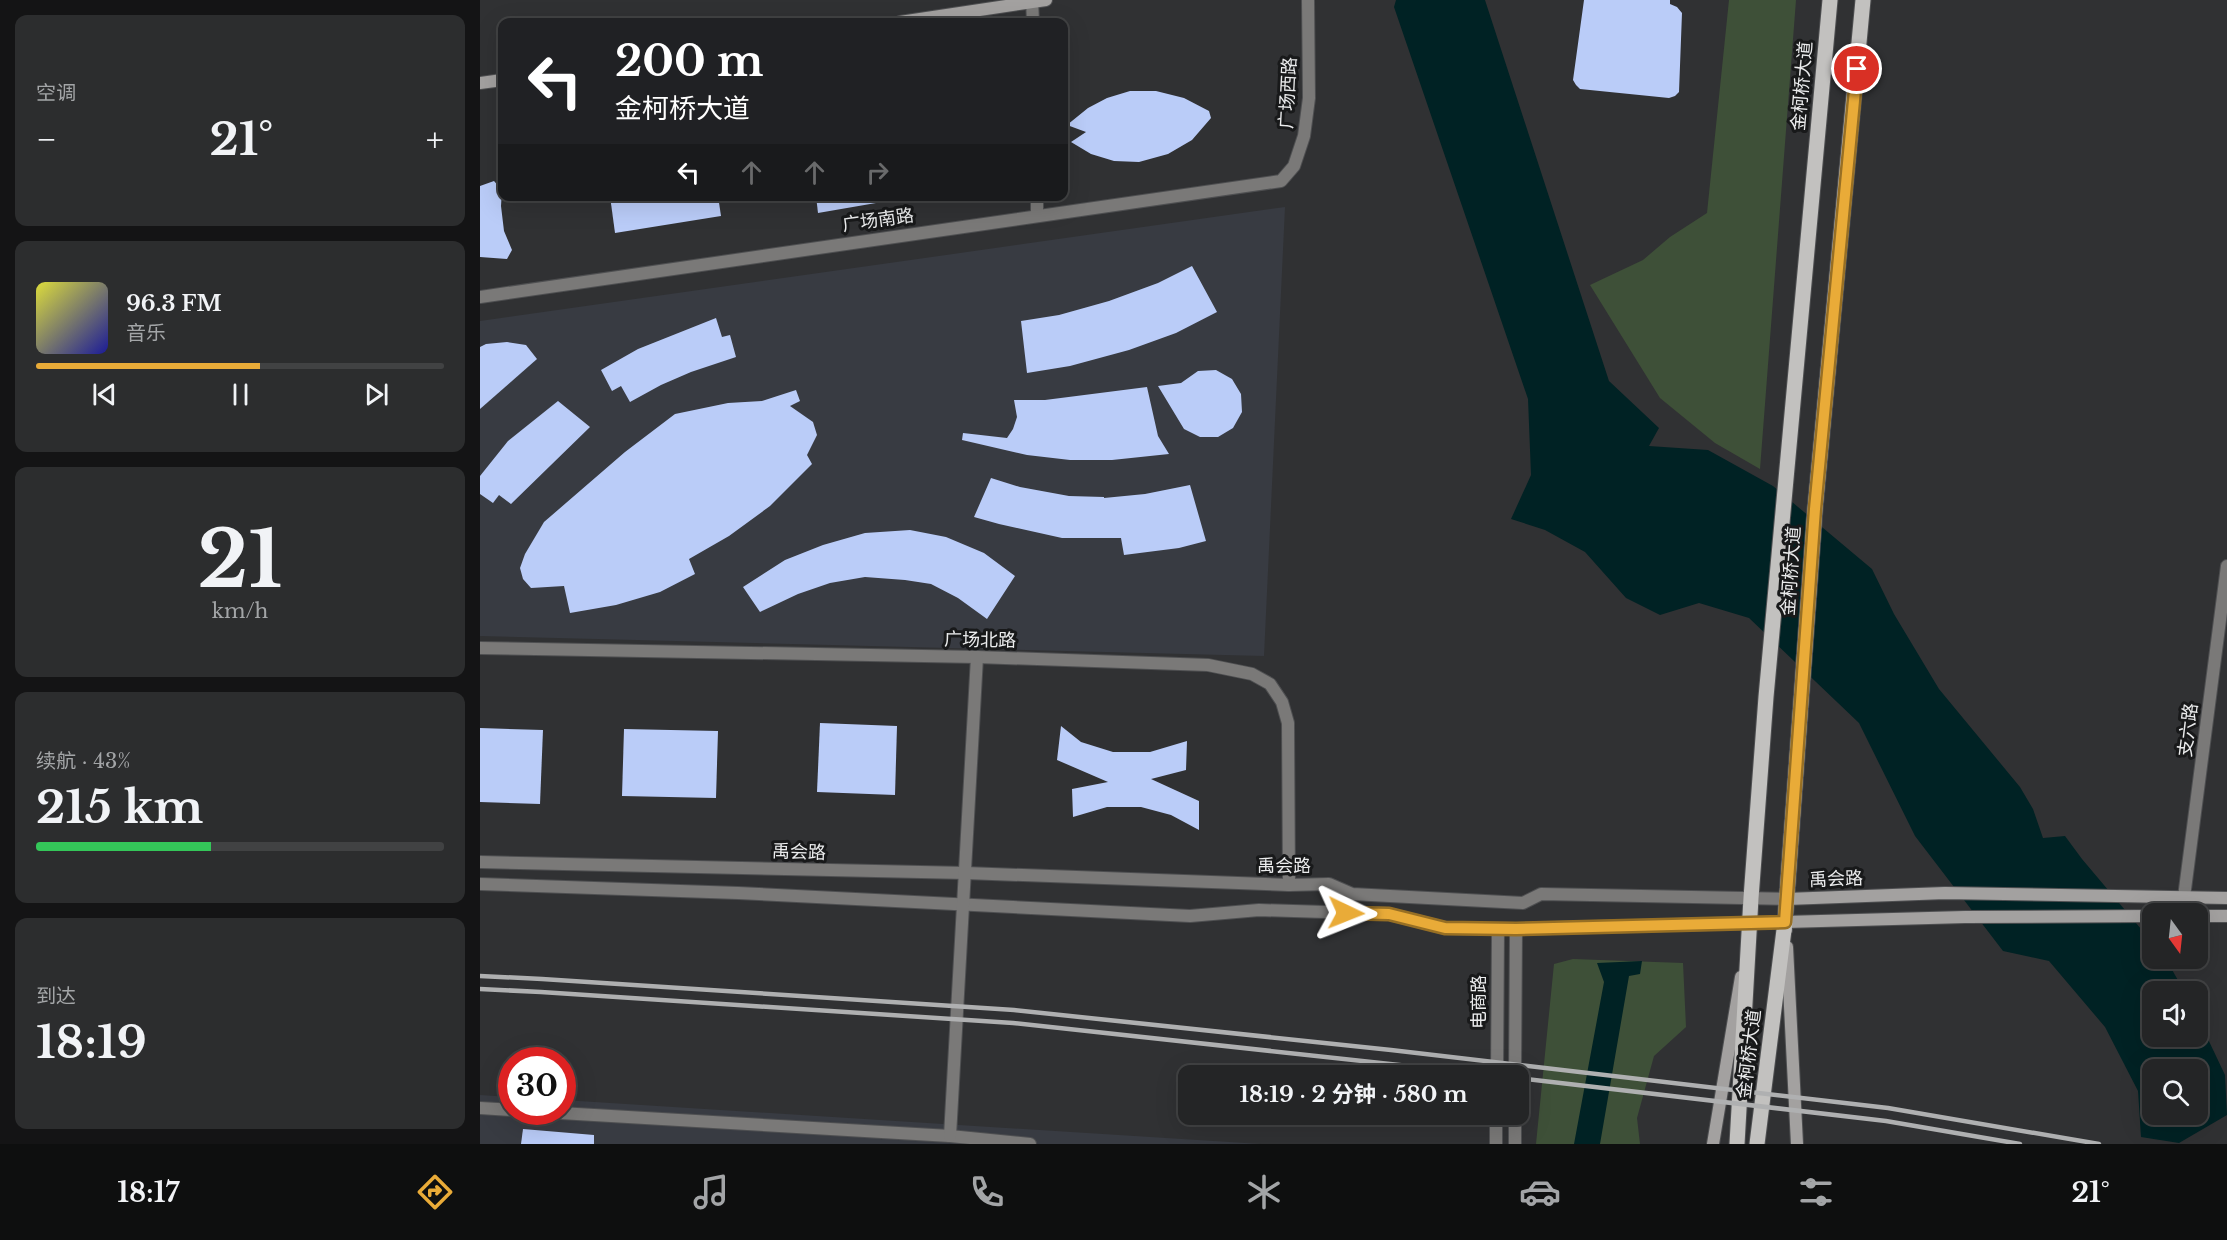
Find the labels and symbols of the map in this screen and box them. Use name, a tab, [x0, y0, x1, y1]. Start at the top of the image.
street label: 金柯桥大道	[1787, 40, 1817, 132]
pin	[1831, 43, 1882, 94]
street label: 广场西路	[1275, 56, 1301, 130]
street label: 广场南路	[841, 204, 915, 236]
street label: 金柯桥大道	[1777, 525, 1805, 617]
street label: 广场北路	[944, 628, 1016, 652]
street label: 支六路	[2174, 702, 2202, 758]
street label: 禹会路	[772, 840, 826, 864]
street label: 禹会路	[1257, 855, 1311, 877]
street label: 禹会路	[1809, 867, 1863, 891]
position arrow	[1314, 881, 1378, 945]
north arrow	[2142, 903, 2208, 969]
street label: 电商路	[1468, 975, 1490, 1029]
street label: 金柯桥大道	[1733, 1008, 1765, 1100]
speed limit sign: 30	[498, 1047, 576, 1125]

